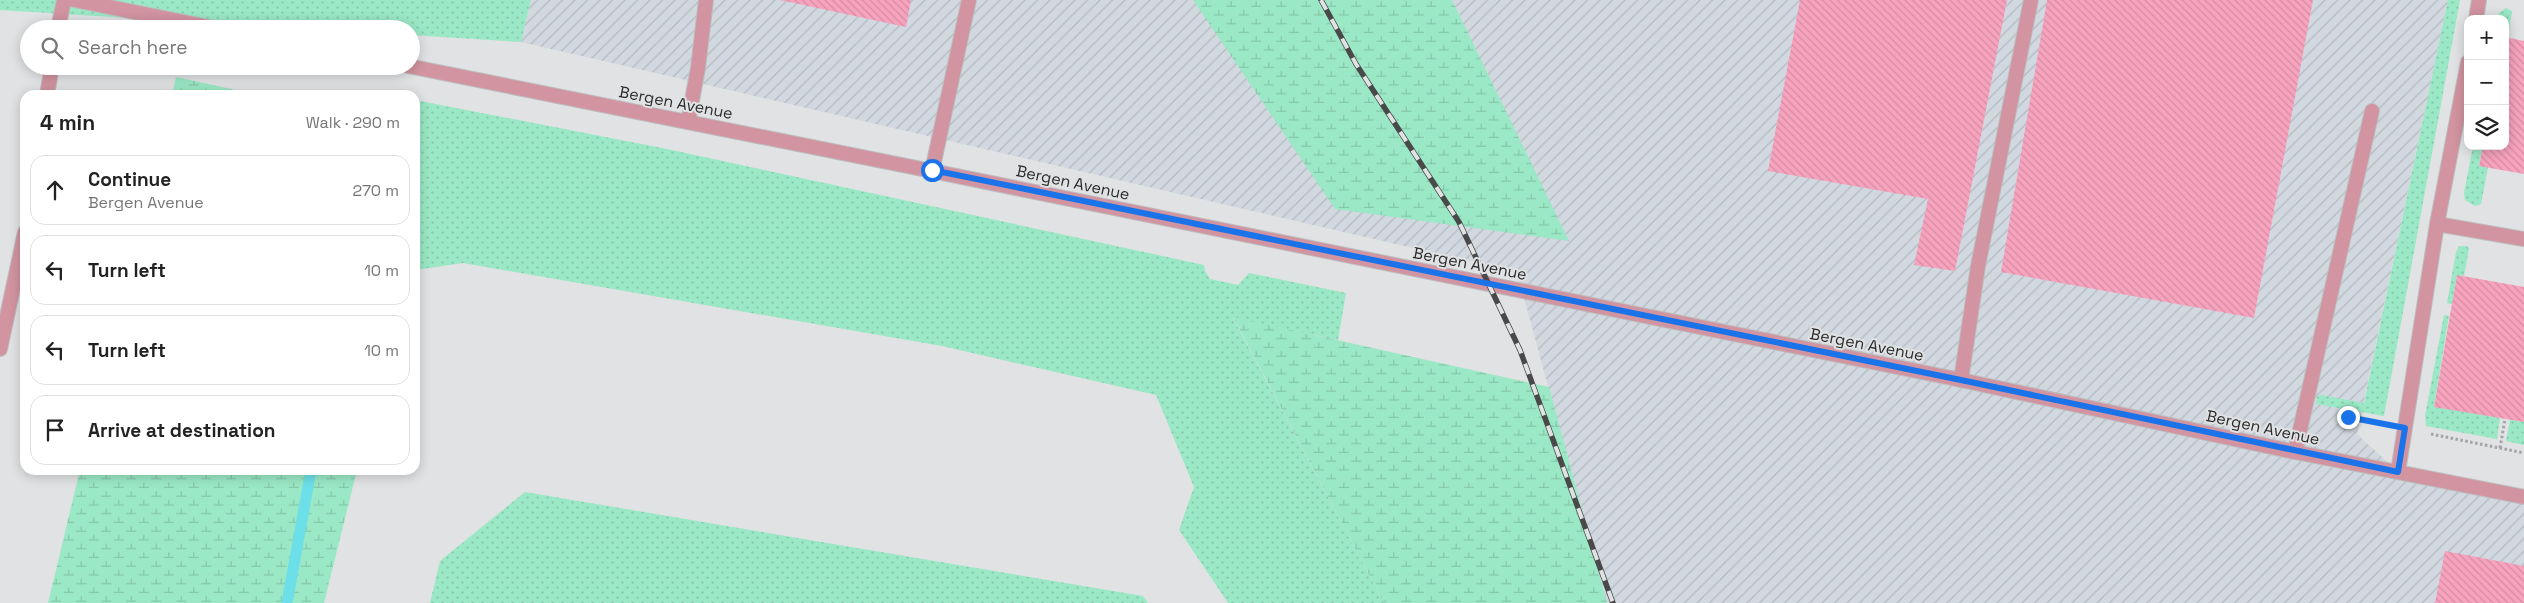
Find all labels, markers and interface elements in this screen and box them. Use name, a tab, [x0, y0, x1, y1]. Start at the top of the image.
map controls	[2464, 15, 2509, 150]
button: +	[2464, 15, 2509, 60]
search box	[20, 20, 420, 75]
icon: search	[38, 34, 66, 62]
text: Search here	[78, 35, 188, 60]
button: −	[2464, 60, 2509, 105]
street label: Bergen Avenue	[617, 81, 735, 124]
button: layers	[2464, 105, 2509, 150]
text: 4 min	[40, 109, 95, 136]
text: Walk · 290 m	[306, 112, 400, 133]
route start	[921, 159, 944, 182]
street label: Bergen Avenue	[1014, 160, 1132, 205]
text: Continue	[88, 167, 171, 192]
icon: ahead	[41, 176, 69, 204]
text: 270 m	[352, 180, 399, 201]
text: Bergen Avenue	[88, 192, 204, 213]
street label: Bergen Avenue	[1411, 242, 1529, 285]
icon: left	[41, 256, 69, 284]
text: Turn left	[88, 258, 166, 283]
text: 10 m	[364, 260, 399, 281]
street label: Bergen Avenue	[1808, 323, 1926, 366]
icon: left	[41, 336, 69, 364]
text: Turn left	[88, 338, 166, 363]
text: 10 m	[364, 340, 399, 361]
street label: Bergen Avenue	[2204, 405, 2322, 450]
route end	[2337, 406, 2360, 429]
icon: arrive	[41, 416, 69, 444]
text: Arrive at destination	[88, 418, 276, 443]

